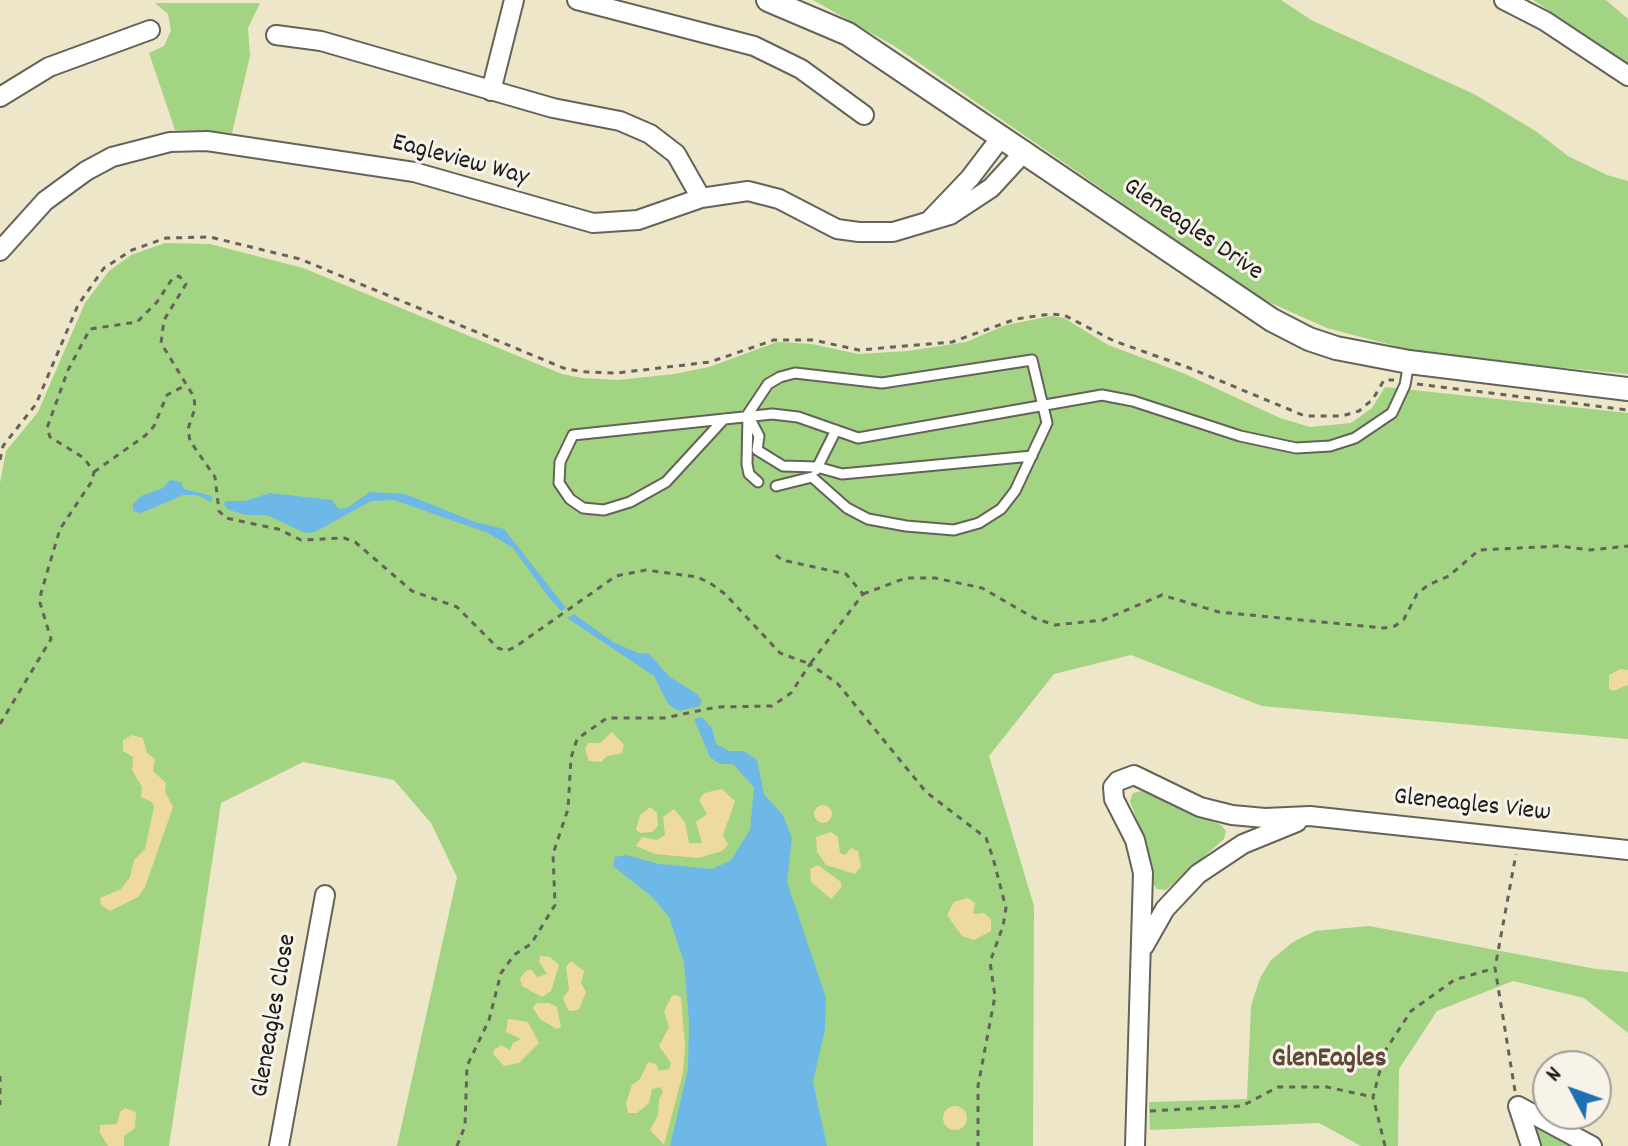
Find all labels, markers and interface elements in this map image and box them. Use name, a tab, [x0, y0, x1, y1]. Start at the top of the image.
street label: Eagleview Way	[388, 129, 532, 195]
street label: Gleneagles Drive	[1116, 173, 1268, 289]
street label: Gleneagles View	[1392, 783, 1552, 831]
street label: Gleneagles Close	[246, 932, 306, 1100]
district label: GlenEagles	[1272, 1044, 1386, 1078]
north arrow	[1532, 1050, 1612, 1130]
text: N	[1540, 1061, 1570, 1090]

